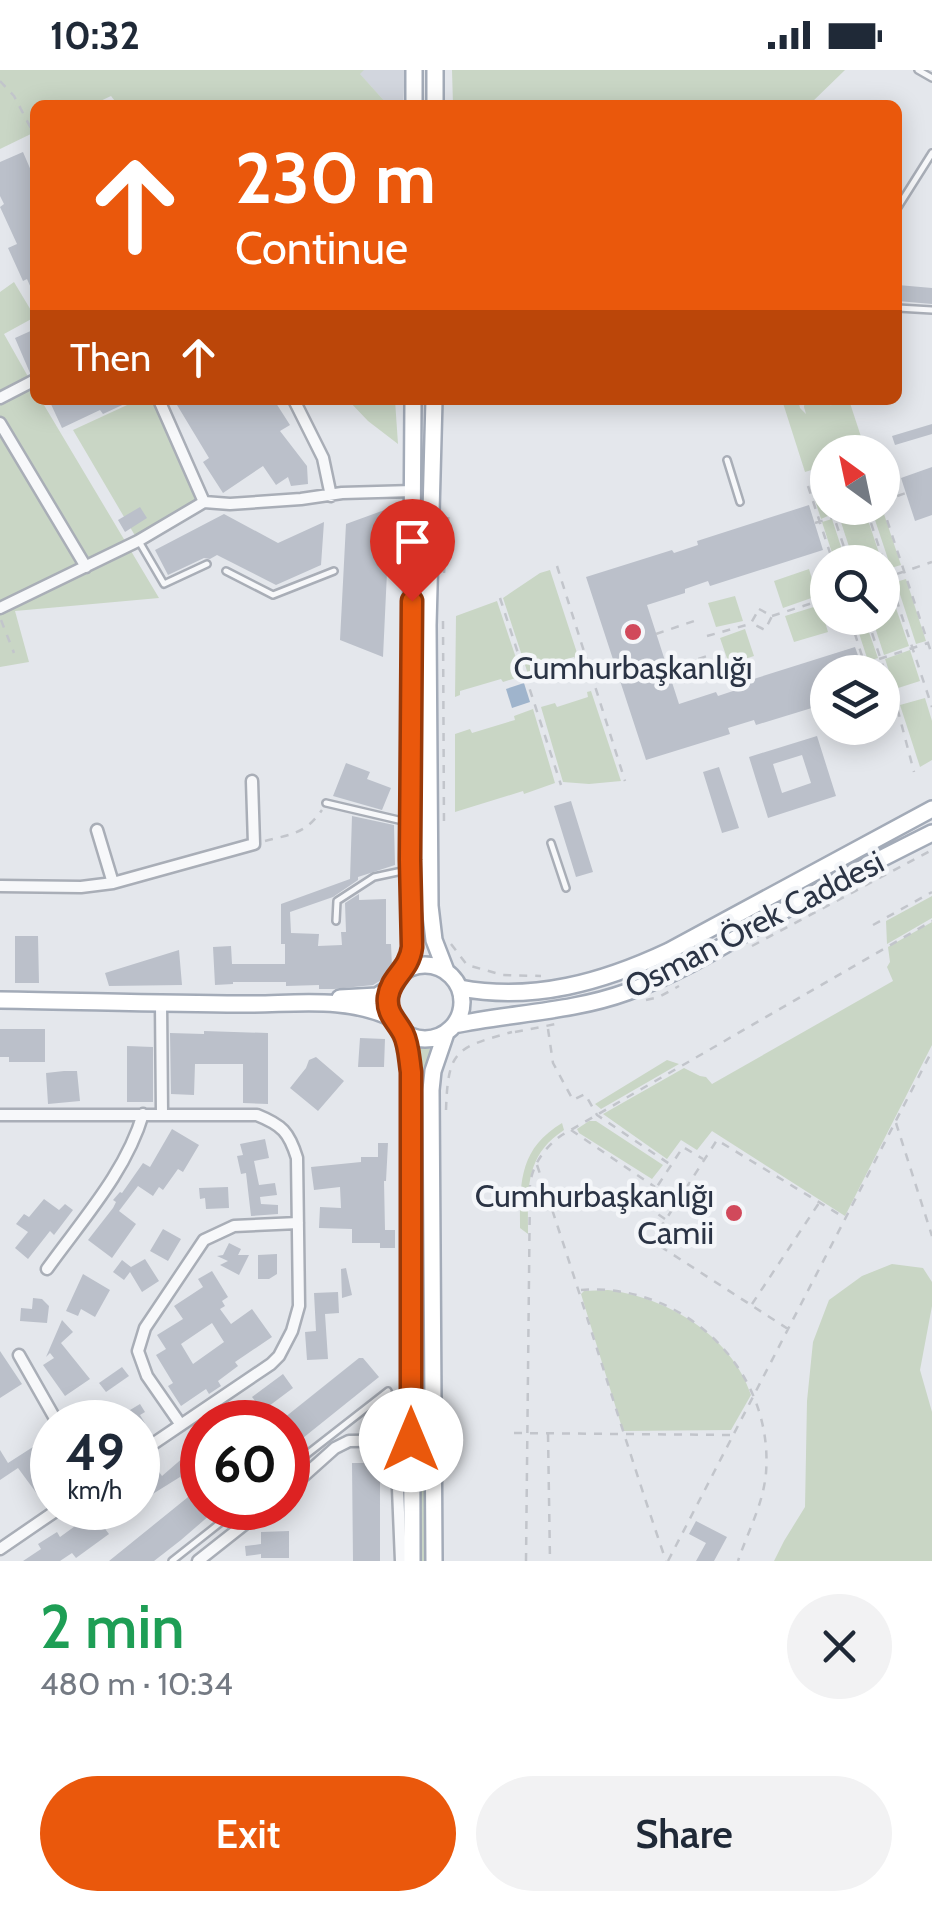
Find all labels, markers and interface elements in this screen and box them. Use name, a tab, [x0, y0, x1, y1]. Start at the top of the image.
text: 10:32	[50, 12, 140, 59]
text: 230 m	[235, 135, 436, 221]
icon: ahead	[70, 140, 200, 270]
text: Continue	[235, 221, 408, 275]
icon: ahead	[171, 330, 226, 385]
text: Then	[70, 334, 151, 381]
north arrow	[810, 435, 900, 525]
map controls	[810, 435, 900, 745]
pin	[370, 499, 455, 602]
icon: arrive	[385, 514, 440, 569]
button: search	[810, 545, 900, 635]
marker: Cumhurbaşkanlığı	[622, 621, 644, 643]
place label: Cumhurbaşkanlığı	[513, 648, 753, 687]
button: layers	[810, 655, 900, 745]
street label: Osman Örek Caddesi	[618, 842, 890, 1006]
place label: Cumhurbaşkanlığı Camii	[475, 1176, 714, 1252]
marker: Cumhurbaşkanlığı Camii	[723, 1202, 745, 1224]
position arrow	[359, 1388, 463, 1492]
speed limit sign: 60	[180, 1400, 310, 1530]
text: 49	[65, 1422, 125, 1483]
text: km/h	[68, 1475, 122, 1505]
text: 2 min	[40, 1590, 185, 1663]
button: close	[787, 1594, 892, 1699]
text: 480 m · 10:34	[40, 1664, 233, 1703]
button: Exit	[40, 1776, 456, 1891]
button: Share	[476, 1776, 892, 1891]

